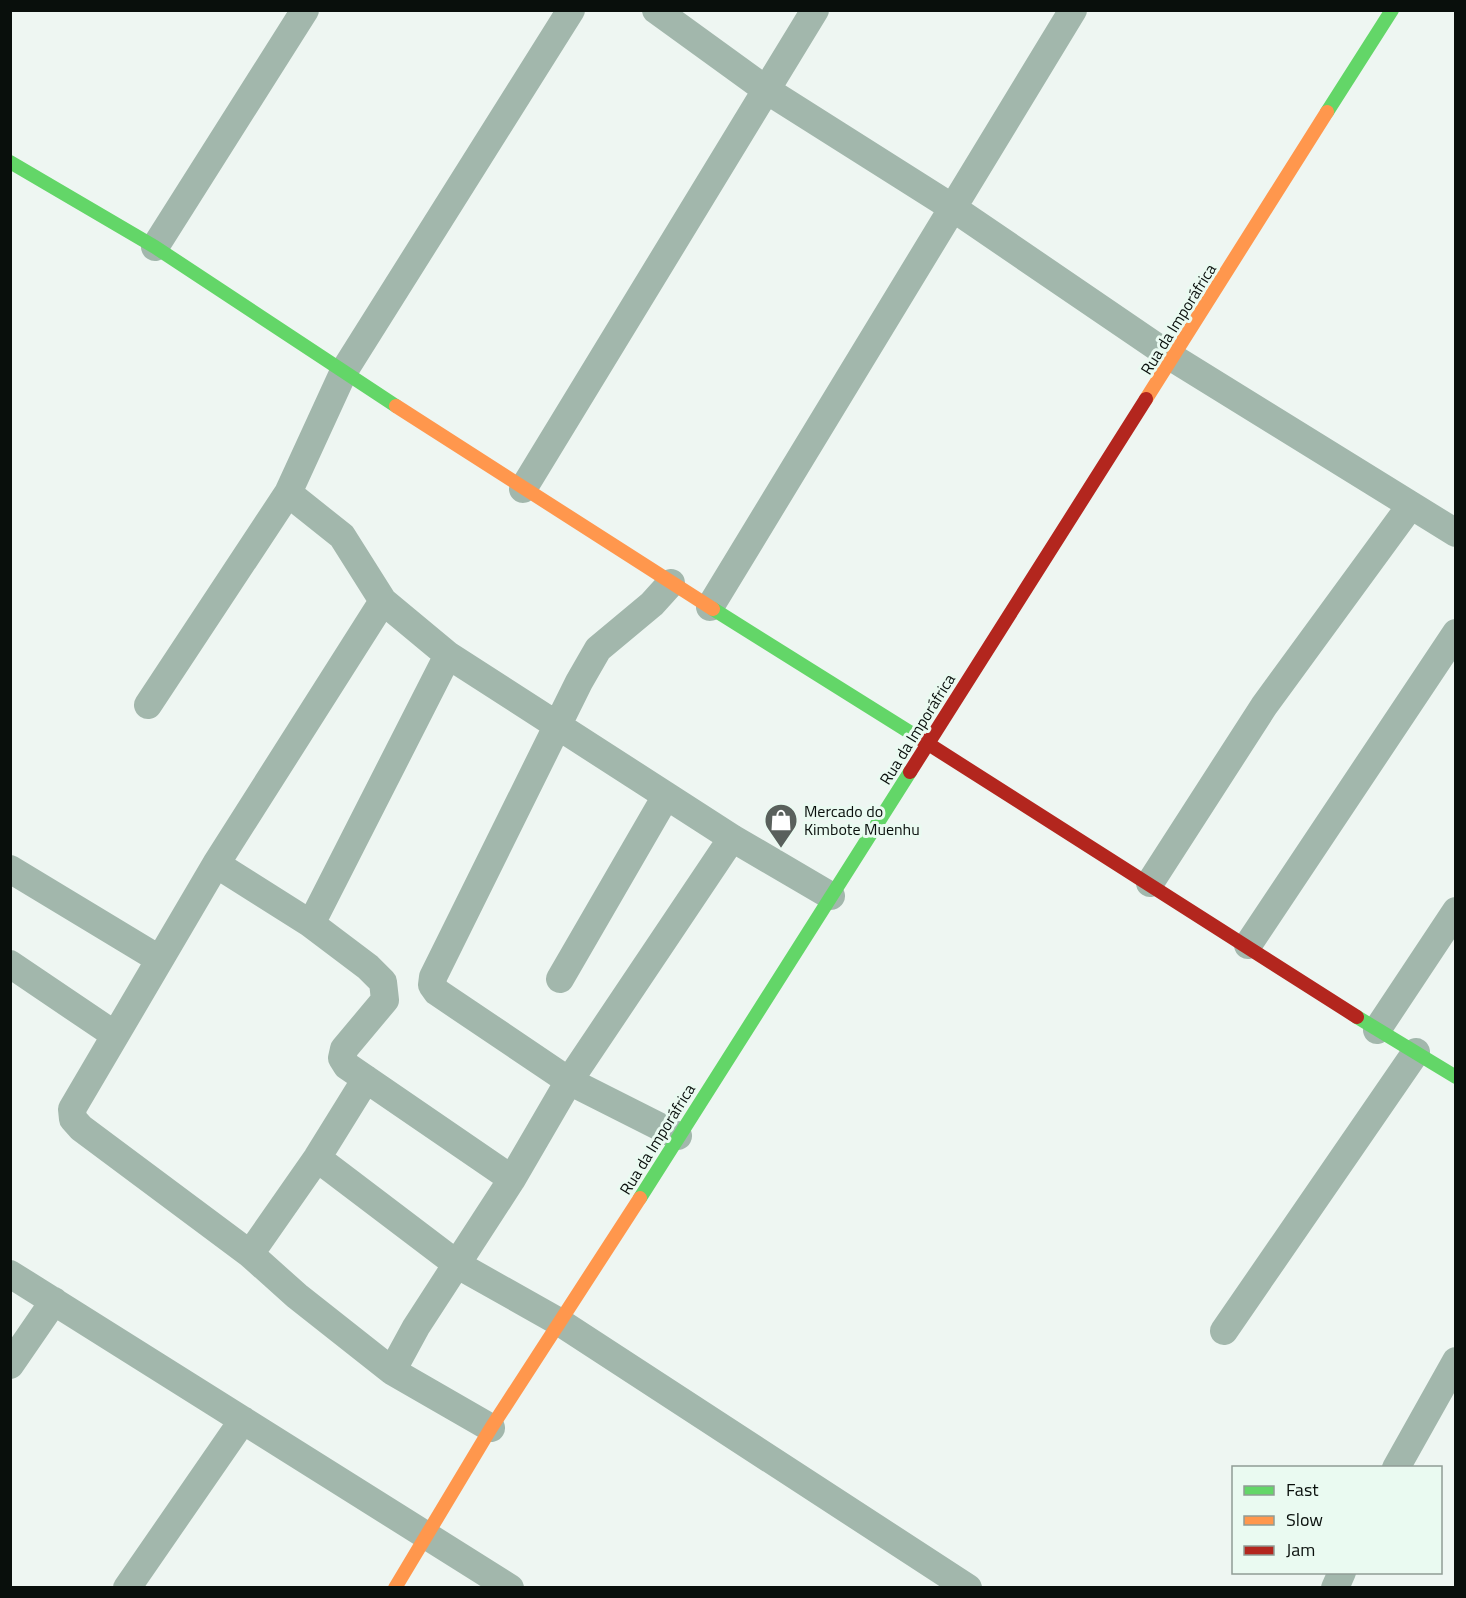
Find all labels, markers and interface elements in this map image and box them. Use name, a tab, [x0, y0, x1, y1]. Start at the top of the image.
street label: Rua da Imporáfrica	[1134, 259, 1222, 379]
street label: Rua da Imporáfrica	[873, 669, 961, 789]
place label: Mercado do Kimbote Muenhu	[804, 799, 920, 841]
shop icon: Mercado do Kimbote Muenhu	[763, 802, 799, 849]
street label: Rua da Imporáfrica	[613, 1079, 701, 1199]
legend	[1232, 1466, 1442, 1574]
text: Fast	[1286, 1476, 1319, 1503]
text: Slow	[1286, 1506, 1323, 1533]
text: Jam	[1286, 1536, 1315, 1563]

